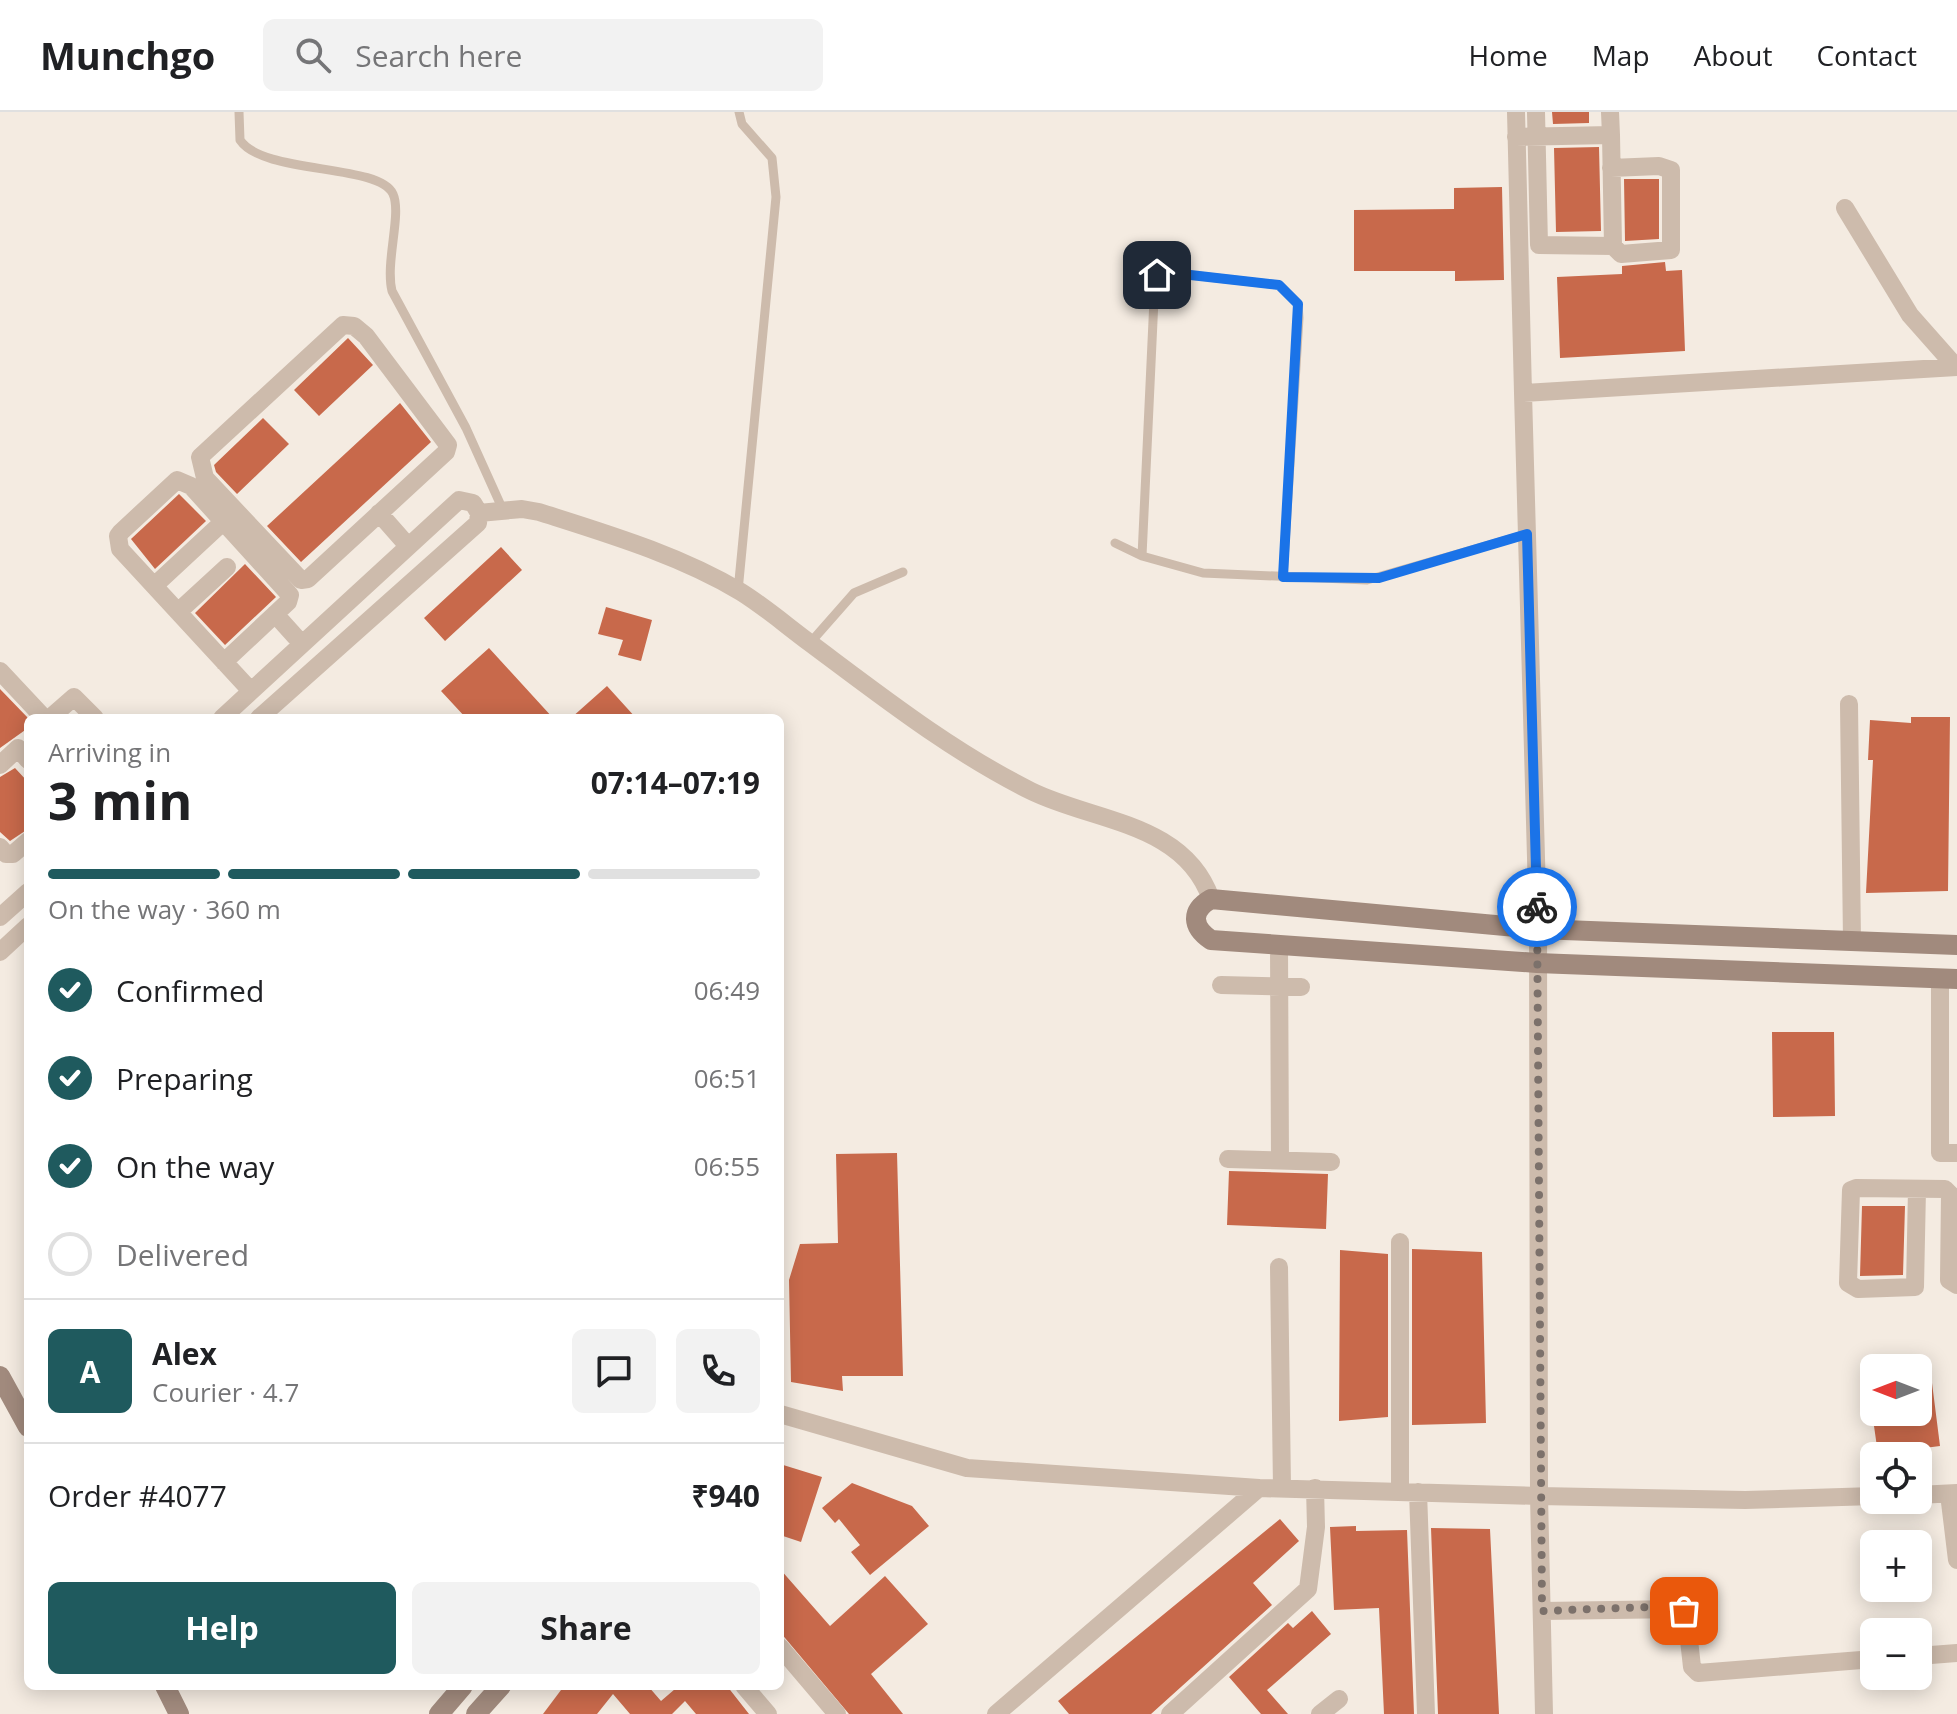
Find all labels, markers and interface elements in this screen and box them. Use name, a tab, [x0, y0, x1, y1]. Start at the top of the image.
search box	[263, 19, 823, 91]
text: Munchgo	[40, 29, 215, 81]
icon: search	[291, 33, 335, 77]
text: Search here	[355, 35, 522, 76]
text: Home	[1469, 36, 1548, 74]
text: Map	[1592, 36, 1650, 74]
text: About	[1694, 36, 1772, 74]
text: Contact	[1816, 36, 1917, 74]
pin	[1123, 241, 1191, 309]
icon: home	[1135, 253, 1179, 297]
text: Arriving in	[48, 734, 171, 770]
text: 07:14–07:19	[591, 762, 760, 803]
text: 3 min	[48, 764, 192, 835]
courier	[1497, 867, 1577, 947]
icon: bike	[1515, 885, 1559, 929]
text: On the way · 360 m	[48, 891, 281, 927]
icon: check	[48, 968, 92, 1012]
text: Confirmed	[116, 970, 264, 1011]
text: 06:49	[694, 972, 760, 1008]
icon: check	[48, 1056, 92, 1100]
text: Preparing	[116, 1058, 253, 1099]
text: 06:51	[694, 1060, 760, 1096]
icon: check	[48, 1144, 92, 1188]
text: On the way	[116, 1146, 274, 1187]
text: 06:55	[694, 1148, 760, 1184]
text: Delivered	[116, 1234, 249, 1275]
button: chat	[572, 1329, 656, 1413]
button: phone	[676, 1329, 760, 1413]
text: Alex	[152, 1333, 217, 1374]
text: A	[80, 1351, 100, 1392]
north arrow	[1860, 1354, 1932, 1426]
map controls	[1860, 1354, 1932, 1690]
text: Courier · 4.7	[152, 1374, 299, 1410]
button: locate	[1860, 1442, 1932, 1514]
text: Order #4077	[48, 1475, 227, 1516]
text: ₹940	[691, 1475, 760, 1516]
button: +	[1860, 1530, 1932, 1602]
pin	[1650, 1577, 1718, 1645]
button: Help	[48, 1582, 396, 1674]
button: Share	[412, 1582, 760, 1674]
icon: bag	[1662, 1589, 1706, 1633]
button: −	[1860, 1618, 1932, 1690]

